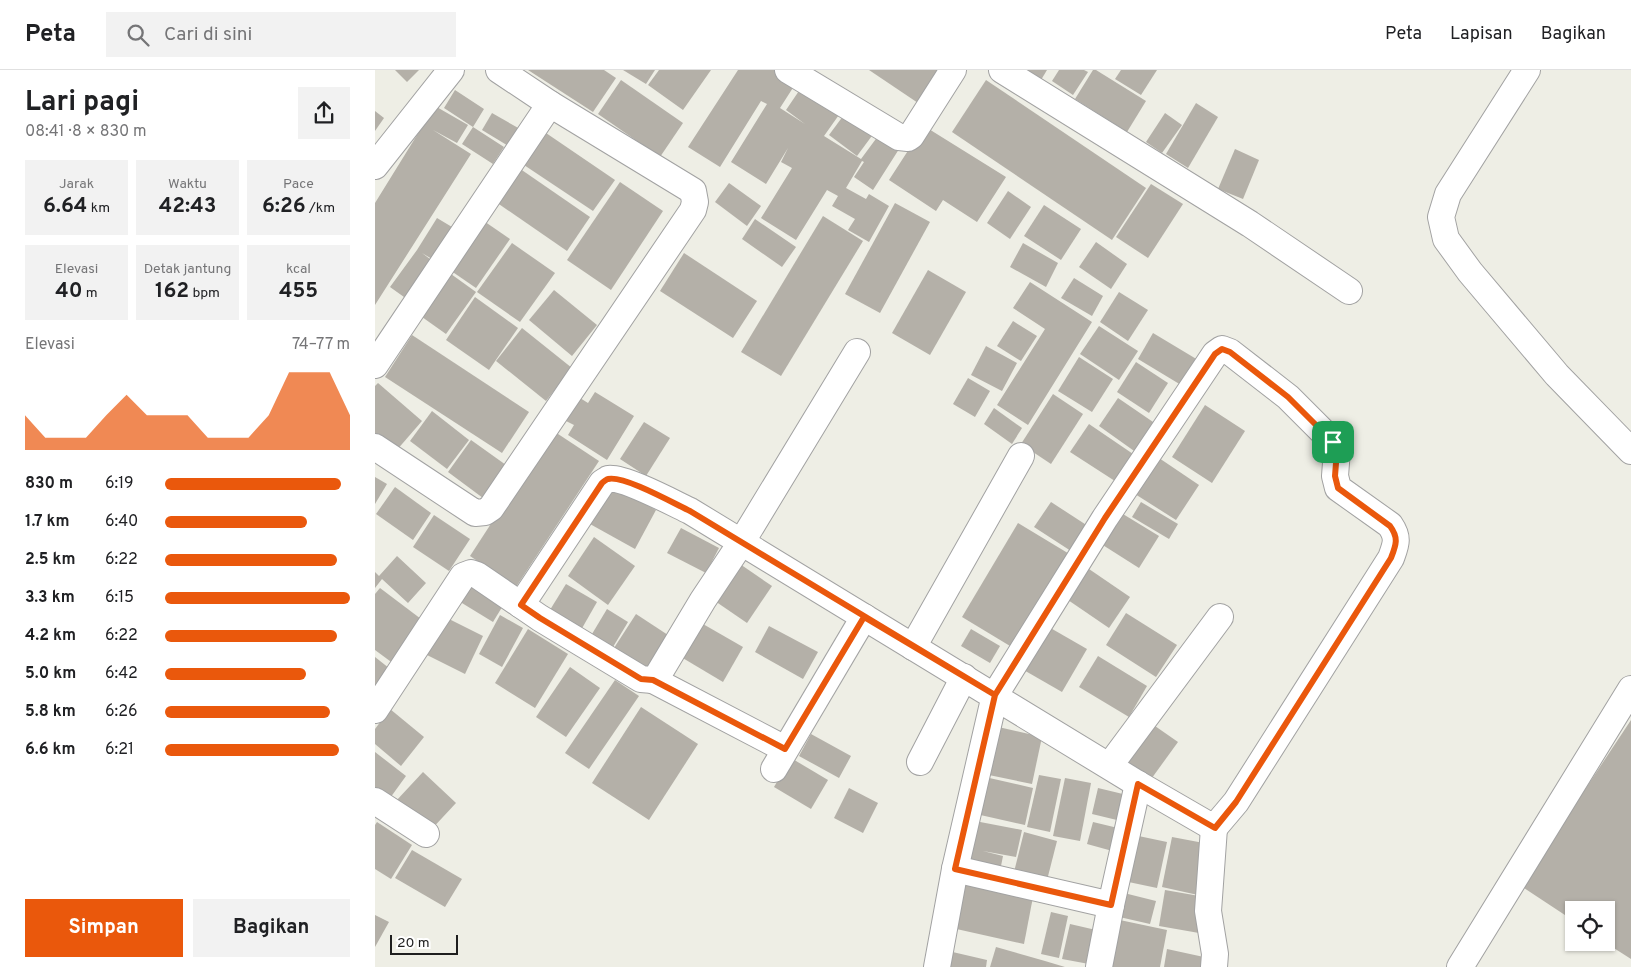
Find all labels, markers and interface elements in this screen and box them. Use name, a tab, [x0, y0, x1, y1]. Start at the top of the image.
search box	[106, 12, 456, 57]
text: Peta	[25, 20, 76, 50]
icon: search	[124, 21, 152, 49]
text: Cari di sini	[164, 23, 252, 47]
text: Peta	[1385, 23, 1422, 46]
text: Lapisan	[1450, 23, 1513, 46]
text: Bagikan	[1541, 23, 1606, 46]
text: Lari pagi	[25, 85, 139, 121]
button: share	[298, 87, 350, 139]
text: 08:41 · 8 × 830 m	[25, 122, 147, 142]
text: Jarak	[59, 176, 94, 193]
text: Waktu	[168, 176, 207, 193]
text: Pace	[283, 176, 314, 193]
text: 6.64	[43, 193, 87, 220]
text: 42:43	[159, 193, 216, 220]
text: 6:26	[262, 193, 306, 220]
text: km	[87, 200, 110, 217]
text: /km	[306, 200, 335, 217]
text: Elevasi	[55, 261, 98, 278]
text: Detak jantung	[144, 261, 231, 278]
text: kcal	[286, 261, 311, 278]
text: 40	[55, 278, 83, 305]
text: 162	[155, 278, 189, 305]
text: 455	[279, 278, 318, 305]
text: m	[83, 285, 98, 302]
text: bpm	[189, 285, 220, 302]
text: Elevasi	[25, 335, 75, 355]
text: 74–77 m	[292, 335, 350, 355]
pin	[1312, 421, 1354, 463]
icon: arrive	[1319, 428, 1347, 456]
text: 830 m	[25, 474, 73, 494]
text: 6:19	[105, 474, 134, 494]
text: 1.7 km	[25, 512, 70, 532]
text: 6:40	[105, 512, 138, 532]
text: 2.5 km	[25, 550, 75, 570]
text: 6:22	[105, 550, 138, 570]
text: 3.3 km	[25, 588, 75, 608]
text: 6:15	[105, 588, 134, 608]
text: 4.2 km	[25, 626, 76, 646]
text: 6:22	[105, 626, 138, 646]
text: 5.0 km	[25, 664, 76, 684]
text: 6:42	[105, 664, 138, 684]
text: 5.8 km	[25, 702, 76, 722]
text: 6:26	[105, 702, 138, 722]
text: 6.6 km	[25, 740, 76, 760]
text: 6:21	[105, 740, 134, 760]
button: Simpan	[25, 899, 183, 957]
button: Bagikan	[193, 899, 350, 957]
map controls	[1565, 901, 1615, 951]
button: locate	[1565, 901, 1615, 951]
scale bar	[390, 932, 457, 955]
text: 20 m	[397, 935, 430, 952]

